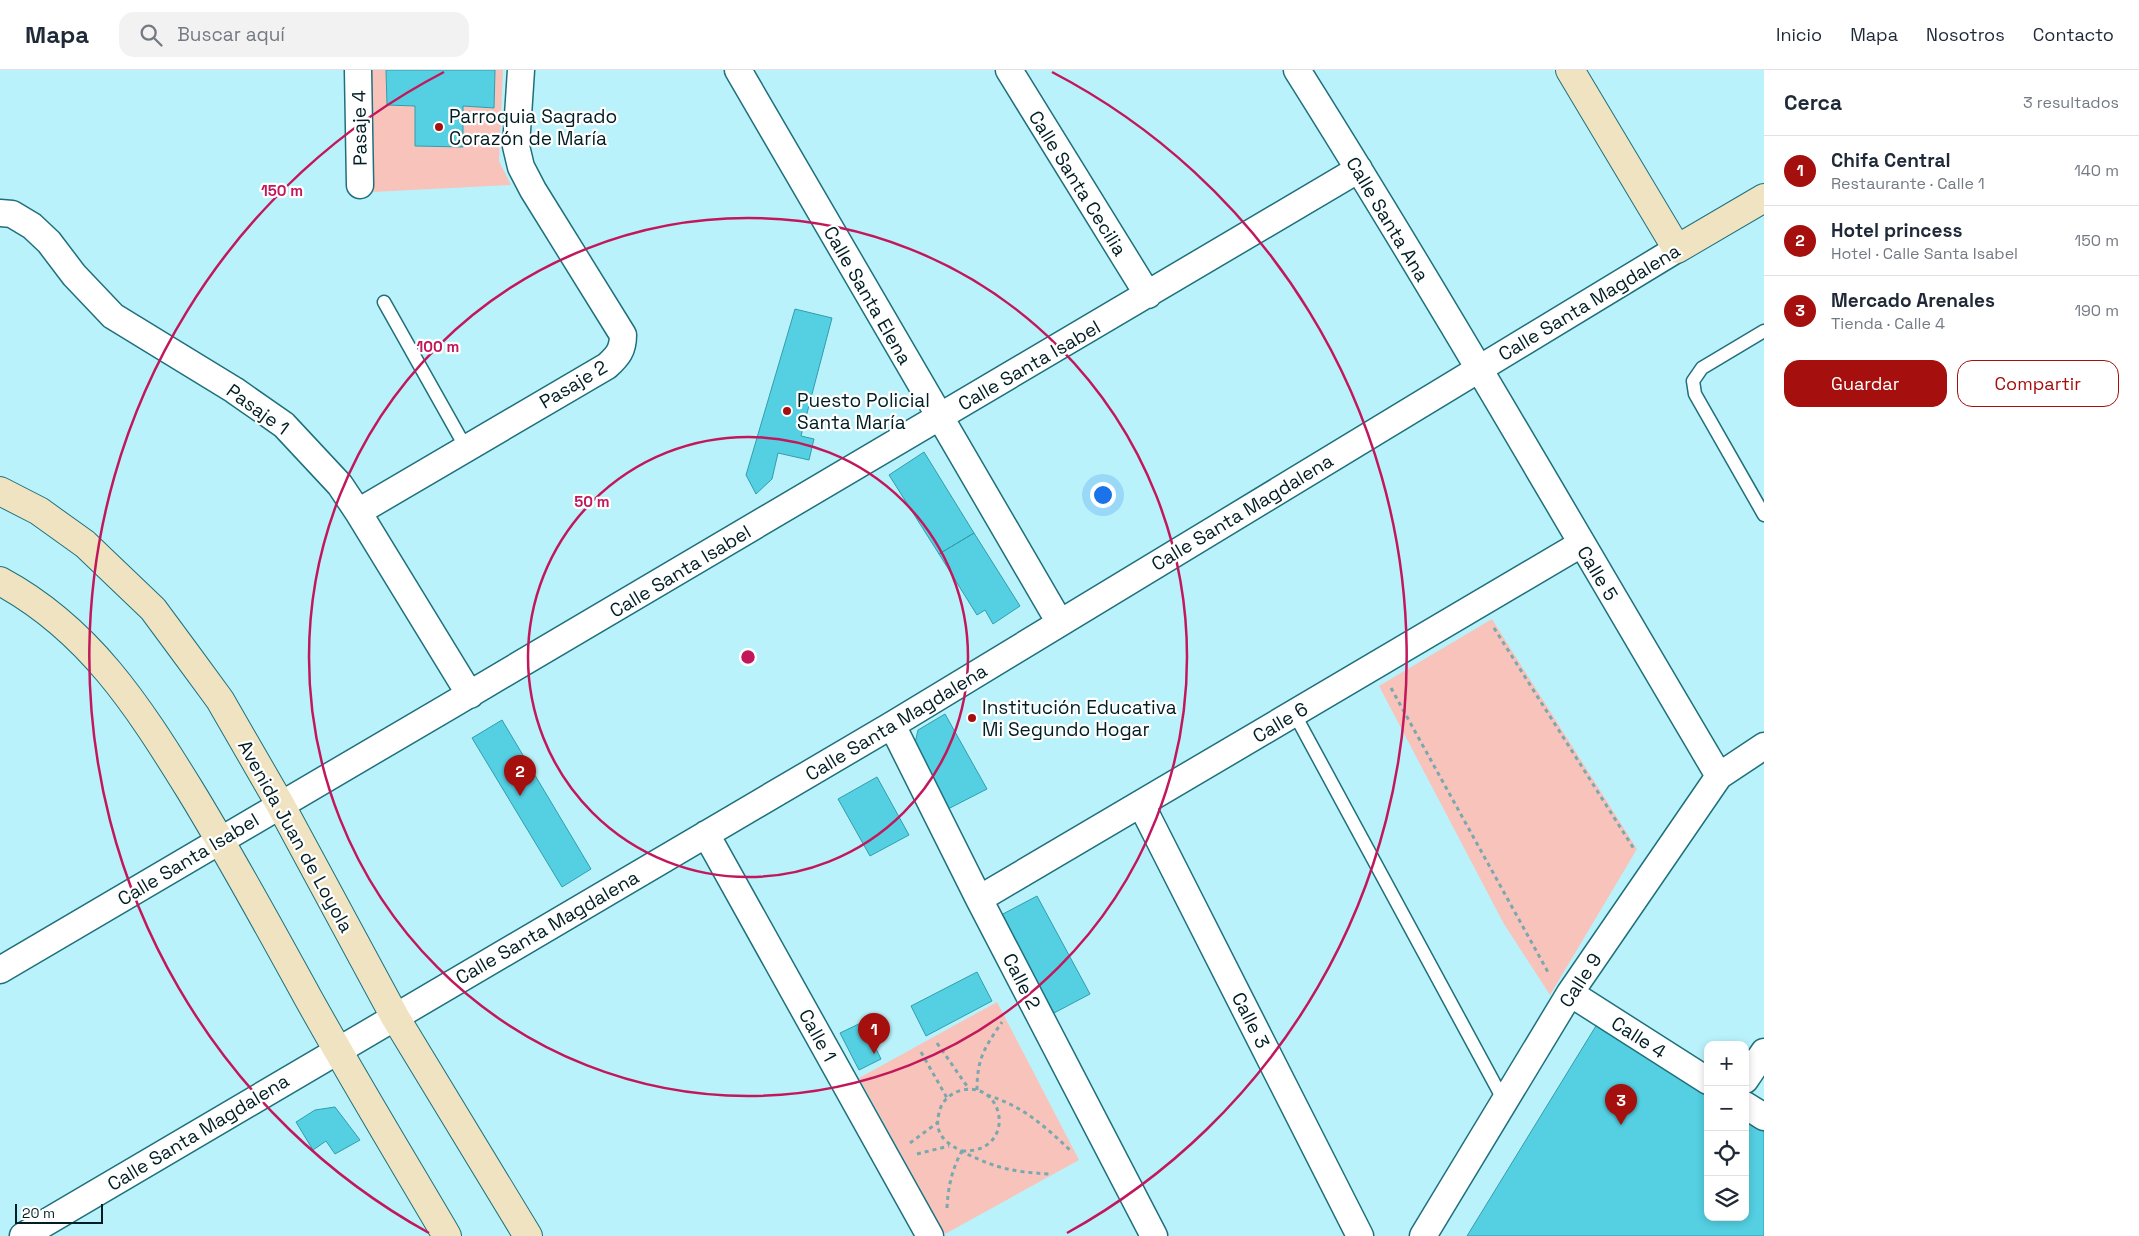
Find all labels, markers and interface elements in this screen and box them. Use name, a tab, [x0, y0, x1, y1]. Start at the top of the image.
search box	[119, 12, 469, 57]
text: Mapa	[25, 19, 89, 50]
icon: search	[137, 21, 165, 49]
text: Buscar aquí	[177, 22, 285, 47]
text: Inicio	[1776, 23, 1822, 46]
text: Mapa	[1850, 23, 1898, 46]
text: Nosotros	[1926, 23, 2005, 46]
text: Contacto	[2033, 23, 2114, 46]
text: Cerca	[1784, 89, 1842, 116]
street label: Pasaje 4	[346, 90, 373, 166]
text: 3 resultados	[2023, 92, 2119, 113]
place label: Parroquia Sagrado Corazón de María	[449, 104, 617, 151]
street label: Calle Santa Cecilia	[1023, 106, 1132, 261]
marker: Parroquia Sagrado Corazón de María	[433, 121, 445, 133]
text: Chifa Central	[1831, 148, 1951, 173]
street label: Calle Santa Ana	[1340, 152, 1435, 286]
text: 1	[1796, 160, 1804, 181]
text: 140 m	[2074, 160, 2119, 181]
text: Restaurante · Calle 1	[1831, 173, 1985, 194]
text: 150 m	[261, 181, 303, 200]
text: Hotel princess	[1831, 218, 1962, 243]
street label: Calle Santa Elena	[818, 221, 917, 369]
text: 2	[1795, 230, 1805, 251]
text: 150 m	[2075, 230, 2119, 251]
street label: Calle Santa Magdalena	[1494, 238, 1685, 367]
text: Hotel · Calle Santa Isabel	[1831, 243, 2018, 264]
text: Mercado Arenales	[1831, 288, 1995, 313]
text: 3	[1795, 300, 1805, 321]
text: 190 m	[2074, 300, 2119, 321]
text: Tienda · Calle 4	[1831, 313, 1945, 334]
street label: Calle Santa Isabel	[953, 314, 1105, 416]
text: 100 m	[417, 337, 459, 356]
street label: Pasaje 2	[535, 354, 612, 415]
button: Guardar	[1784, 360, 1947, 407]
button: Compartir	[1957, 360, 2119, 407]
street label: Pasaje 1	[221, 378, 294, 441]
place label: Puesto Policial Santa María	[797, 388, 930, 435]
marker: Puesto Policial Santa María	[781, 405, 793, 417]
street label: Calle Santa Magdalena	[1147, 448, 1338, 577]
your location	[1090, 482, 1116, 508]
text: 50 m	[574, 492, 610, 511]
street label: Calle Santa Isabel	[605, 519, 756, 624]
street label: Calle 5	[1571, 541, 1624, 605]
centre of rings	[739, 648, 757, 666]
street label: Calle Santa Magdalena	[801, 658, 992, 787]
place label: Institución Educativa Mi Segundo Hogar	[982, 695, 1177, 742]
street label: Calle 6	[1248, 696, 1312, 749]
marker: Institución Educativa Mi Segundo Hogar	[966, 712, 978, 724]
street label: Avenida Juan de Loyola	[232, 736, 359, 937]
pin: 2	[504, 755, 536, 796]
street label: Calle Santa Isabel	[113, 807, 264, 912]
street label: Calle Santa Magdalena	[451, 865, 644, 990]
street label: Calle 9	[1554, 948, 1607, 1012]
street label: Calle 2	[997, 949, 1046, 1014]
street label: Calle 3	[1226, 988, 1275, 1053]
street label: Calle 1	[793, 1004, 842, 1066]
street label: Calle 4	[1607, 1010, 1671, 1064]
pin: 1	[858, 1013, 890, 1054]
map controls	[1704, 1041, 1749, 1221]
button: +	[1704, 1041, 1749, 1086]
street label: Calle Santa Magdalena	[103, 1068, 294, 1197]
pin: 3	[1605, 1084, 1637, 1125]
button: −	[1704, 1086, 1749, 1131]
button: locate	[1704, 1131, 1749, 1176]
button: layers	[1704, 1176, 1749, 1221]
scale bar	[15, 1201, 102, 1224]
text: 20 m	[22, 1204, 55, 1222]

